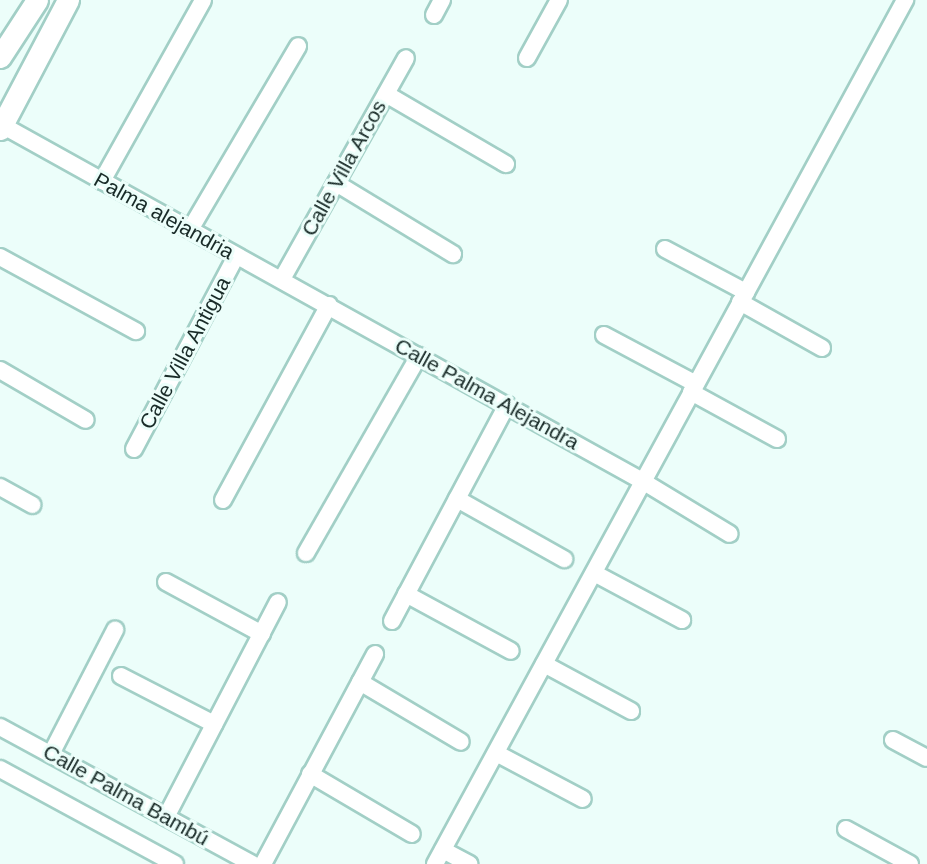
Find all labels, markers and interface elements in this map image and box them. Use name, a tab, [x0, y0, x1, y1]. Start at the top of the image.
street label: Calle Villa Arcos	[296, 95, 392, 241]
street label: Palma alejandria	[89, 167, 239, 265]
street label: Calle Villa Antigua	[134, 272, 236, 434]
street label: Calle Palma Alejandra	[390, 333, 584, 455]
street label: Calle Palma Bambú	[39, 739, 213, 851]

